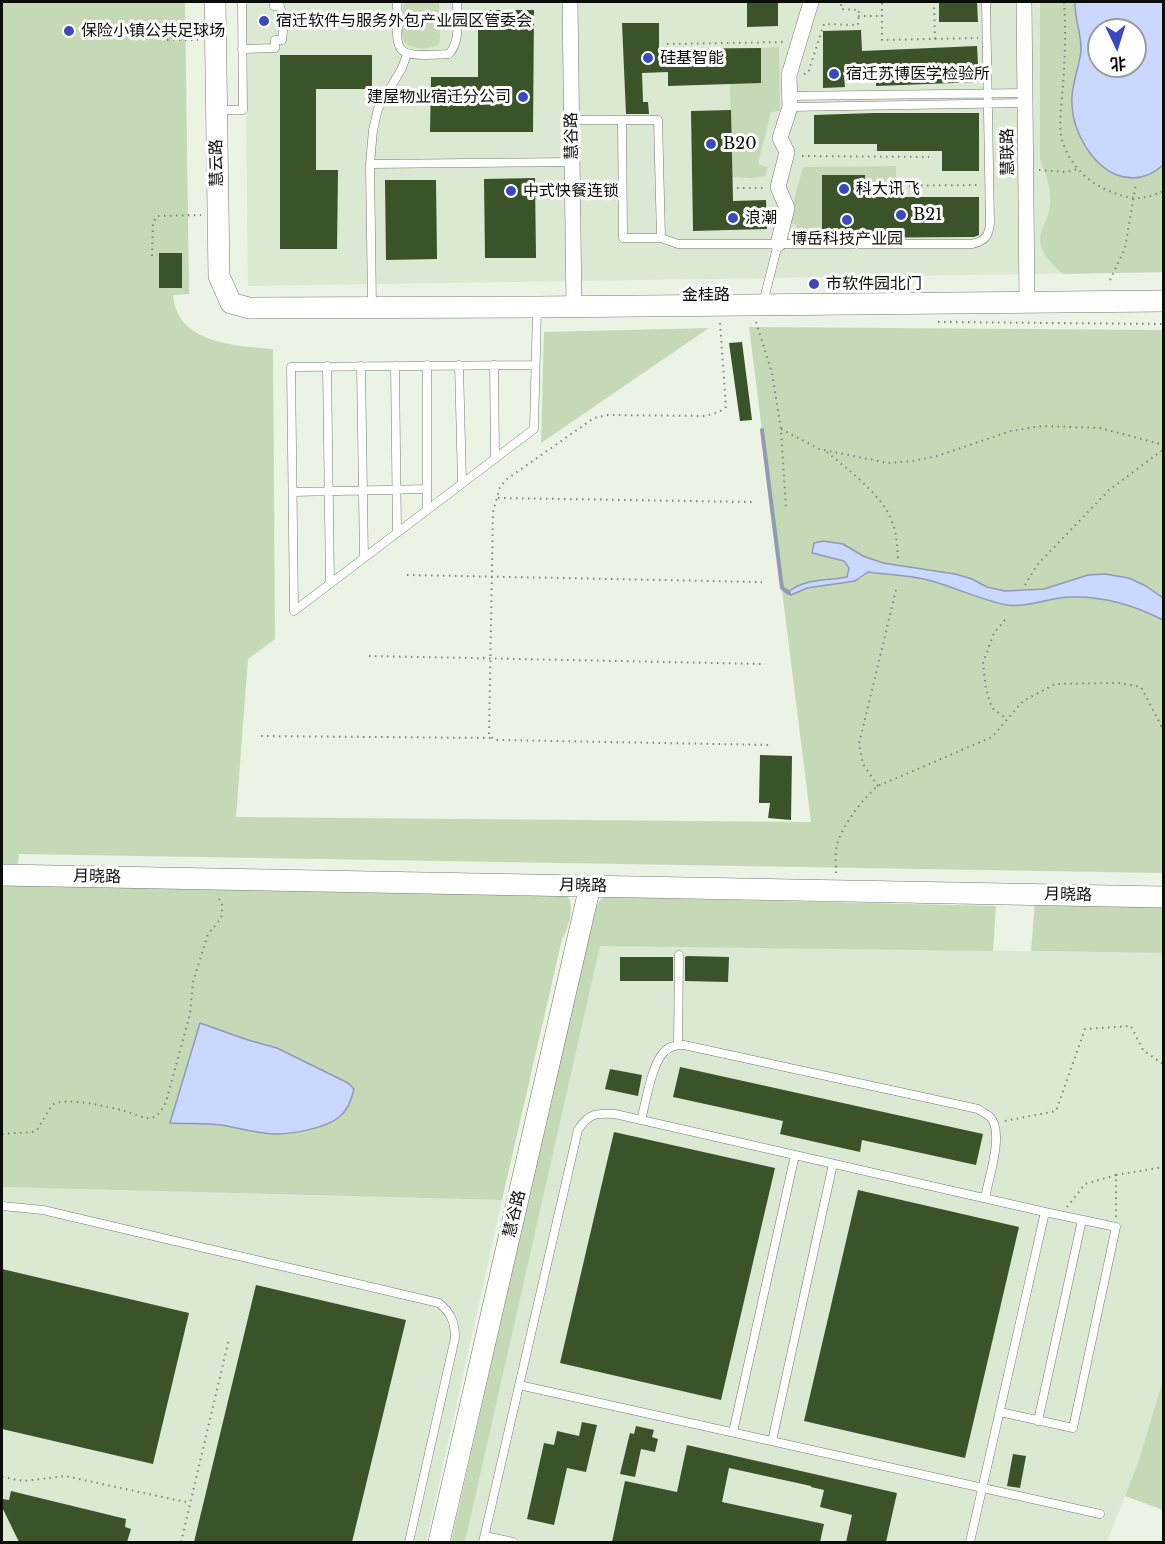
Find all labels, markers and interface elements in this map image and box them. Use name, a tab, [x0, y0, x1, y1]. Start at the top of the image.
place label: 宿迁软件与服务外包产业园区管委会	[276, 11, 532, 31]
marker: 宿迁软件与服务外包产业园区管委会	[257, 14, 271, 28]
north arrow	[1087, 18, 1147, 78]
place label: 保险小镇公共足球场	[81, 21, 225, 41]
marker: 保险小镇公共足球场	[62, 24, 76, 38]
place label: 硅基智能	[660, 48, 724, 68]
marker: 硅基智能	[641, 51, 655, 65]
text: 北	[1109, 53, 1127, 74]
place label: 宿迁苏博医学检验所	[846, 64, 990, 84]
marker: 宿迁苏博医学检验所	[827, 67, 841, 81]
place label: 建屋物业宿迁分公司	[367, 87, 511, 107]
marker: 建屋物业宿迁分公司	[516, 90, 530, 104]
street label: 慧谷路	[562, 112, 582, 160]
street label: 慧联路	[998, 128, 1018, 176]
place label: B20	[723, 134, 757, 154]
marker: B20	[704, 137, 718, 151]
street label: 慧云路	[207, 139, 227, 187]
place label: 科大讯飞	[856, 179, 920, 199]
place label: 中式快餐连锁	[523, 181, 619, 201]
marker: 科大讯飞	[837, 182, 851, 196]
marker: 中式快餐连锁	[504, 184, 518, 198]
place label: B21	[913, 205, 942, 225]
place label: 浪潮	[745, 208, 777, 228]
marker: B21	[894, 208, 908, 222]
marker: 浪潮	[726, 211, 740, 225]
marker: 博岳科技产业园	[840, 213, 854, 227]
place label: 博岳科技产业园	[791, 229, 903, 249]
place label: 市软件园北门	[826, 274, 922, 294]
marker: 市软件园北门	[807, 277, 821, 291]
street label: 金桂路	[682, 285, 730, 305]
street label: 月晓路	[73, 867, 121, 887]
street label: 月晓路	[559, 876, 607, 896]
street label: 月晓路	[1044, 885, 1092, 905]
street label: 慧谷路	[500, 1188, 530, 1240]

